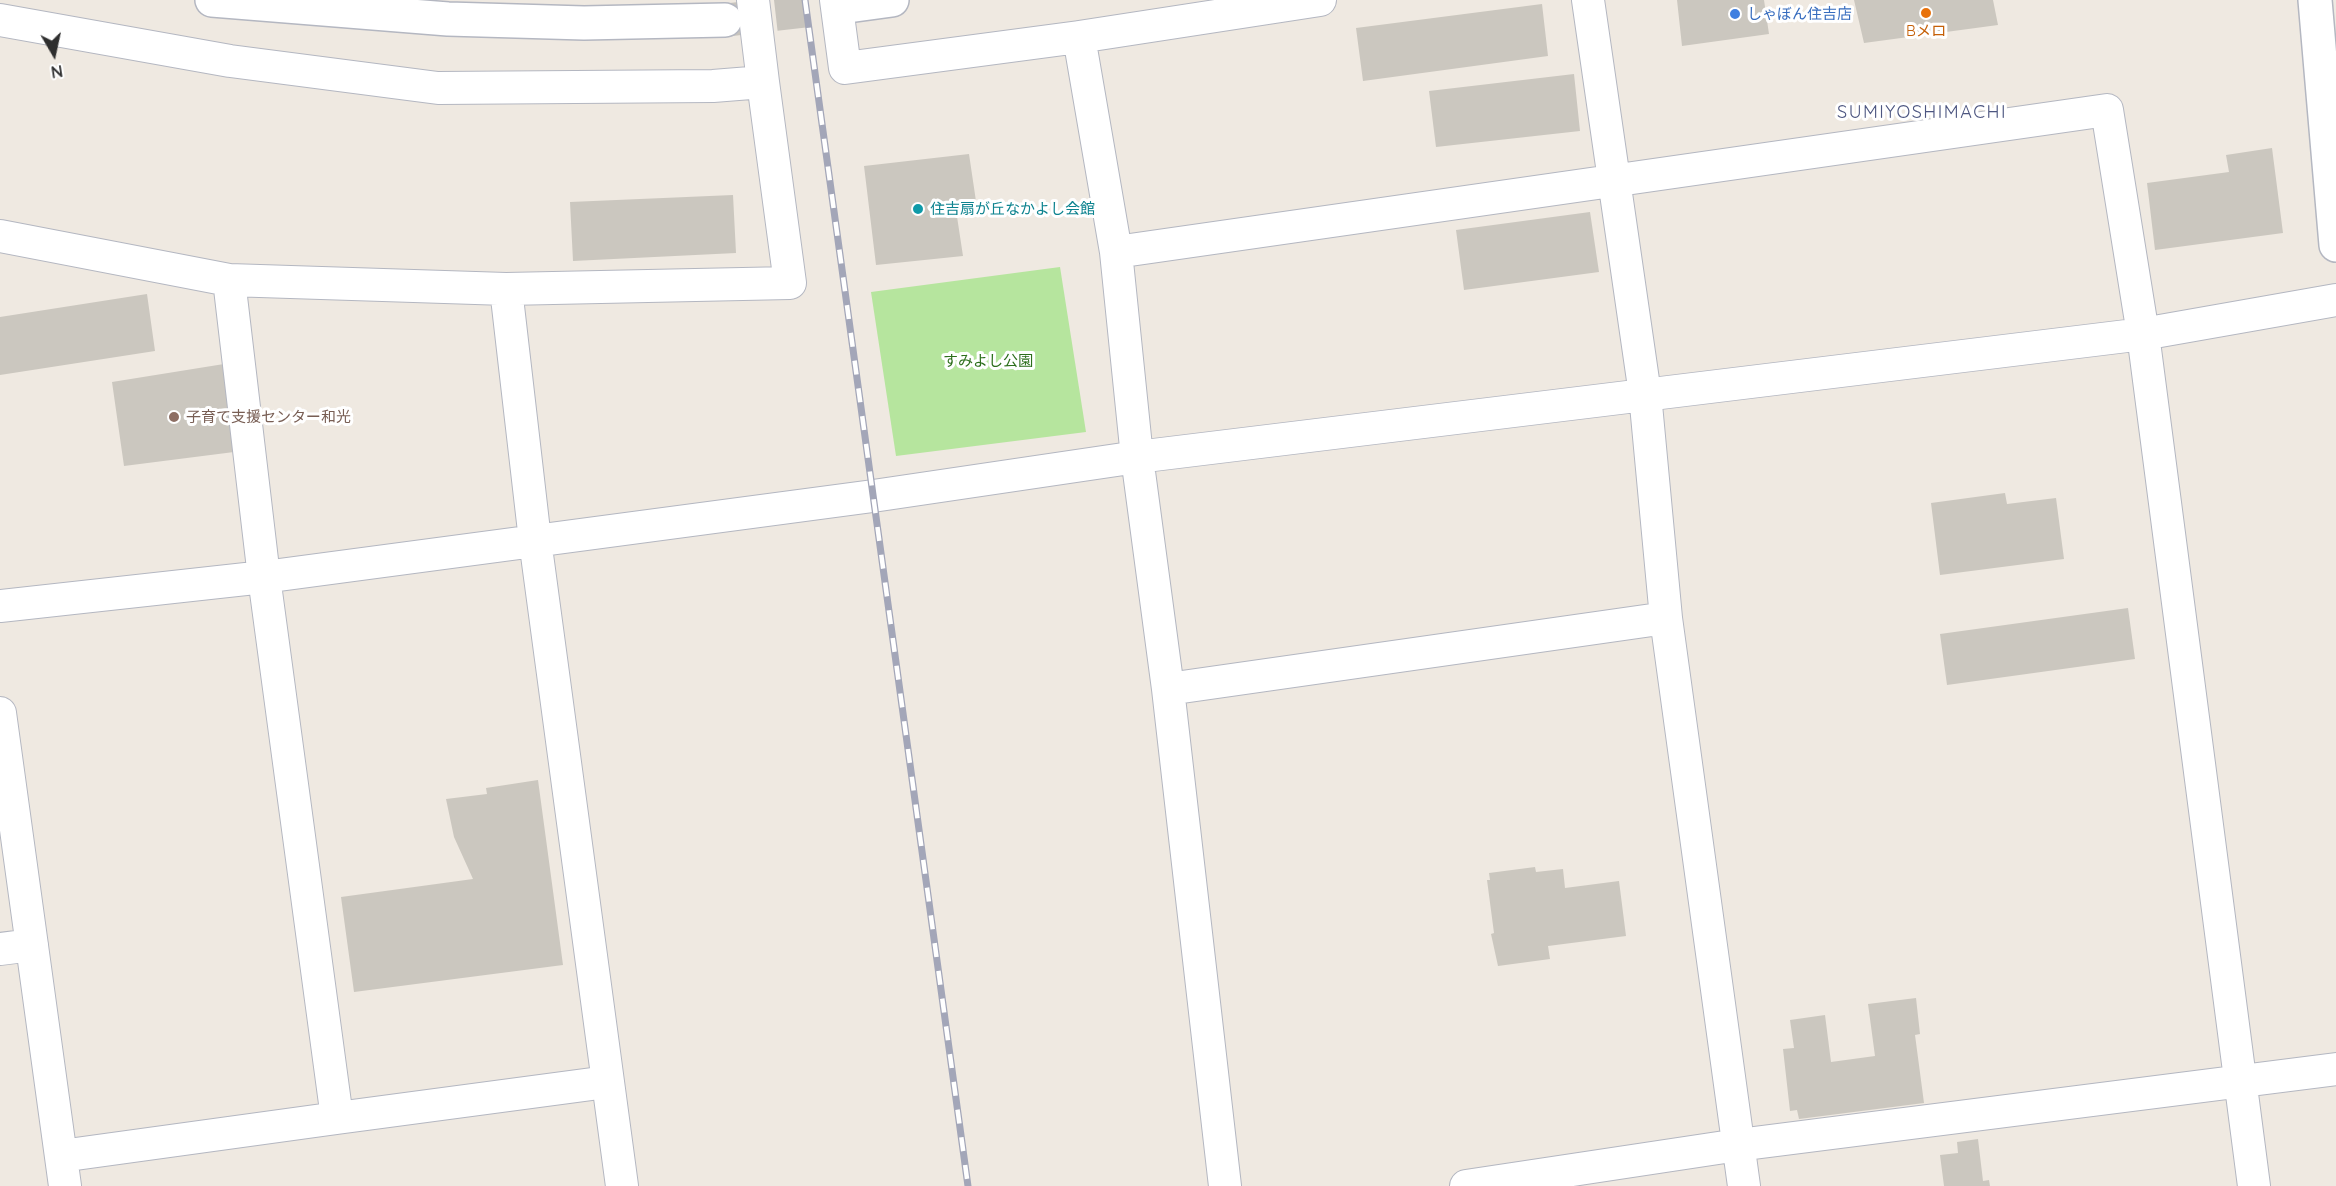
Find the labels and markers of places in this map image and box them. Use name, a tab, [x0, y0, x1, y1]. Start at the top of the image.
place label: しゃぼん住吉店	[1747, 5, 1852, 23]
marker: Bメロ	[1919, 6, 1933, 20]
marker: しゃぼん住吉店	[1728, 7, 1742, 21]
place label: Bメロ	[1906, 22, 1946, 40]
place label: 住吉扇が丘なかよし会館	[930, 200, 1095, 218]
marker: 住吉扇が丘なかよし会館	[911, 202, 925, 216]
place label: 子育て支援センター和光	[186, 408, 351, 426]
marker: 子育て支援センター和光	[167, 410, 181, 424]

